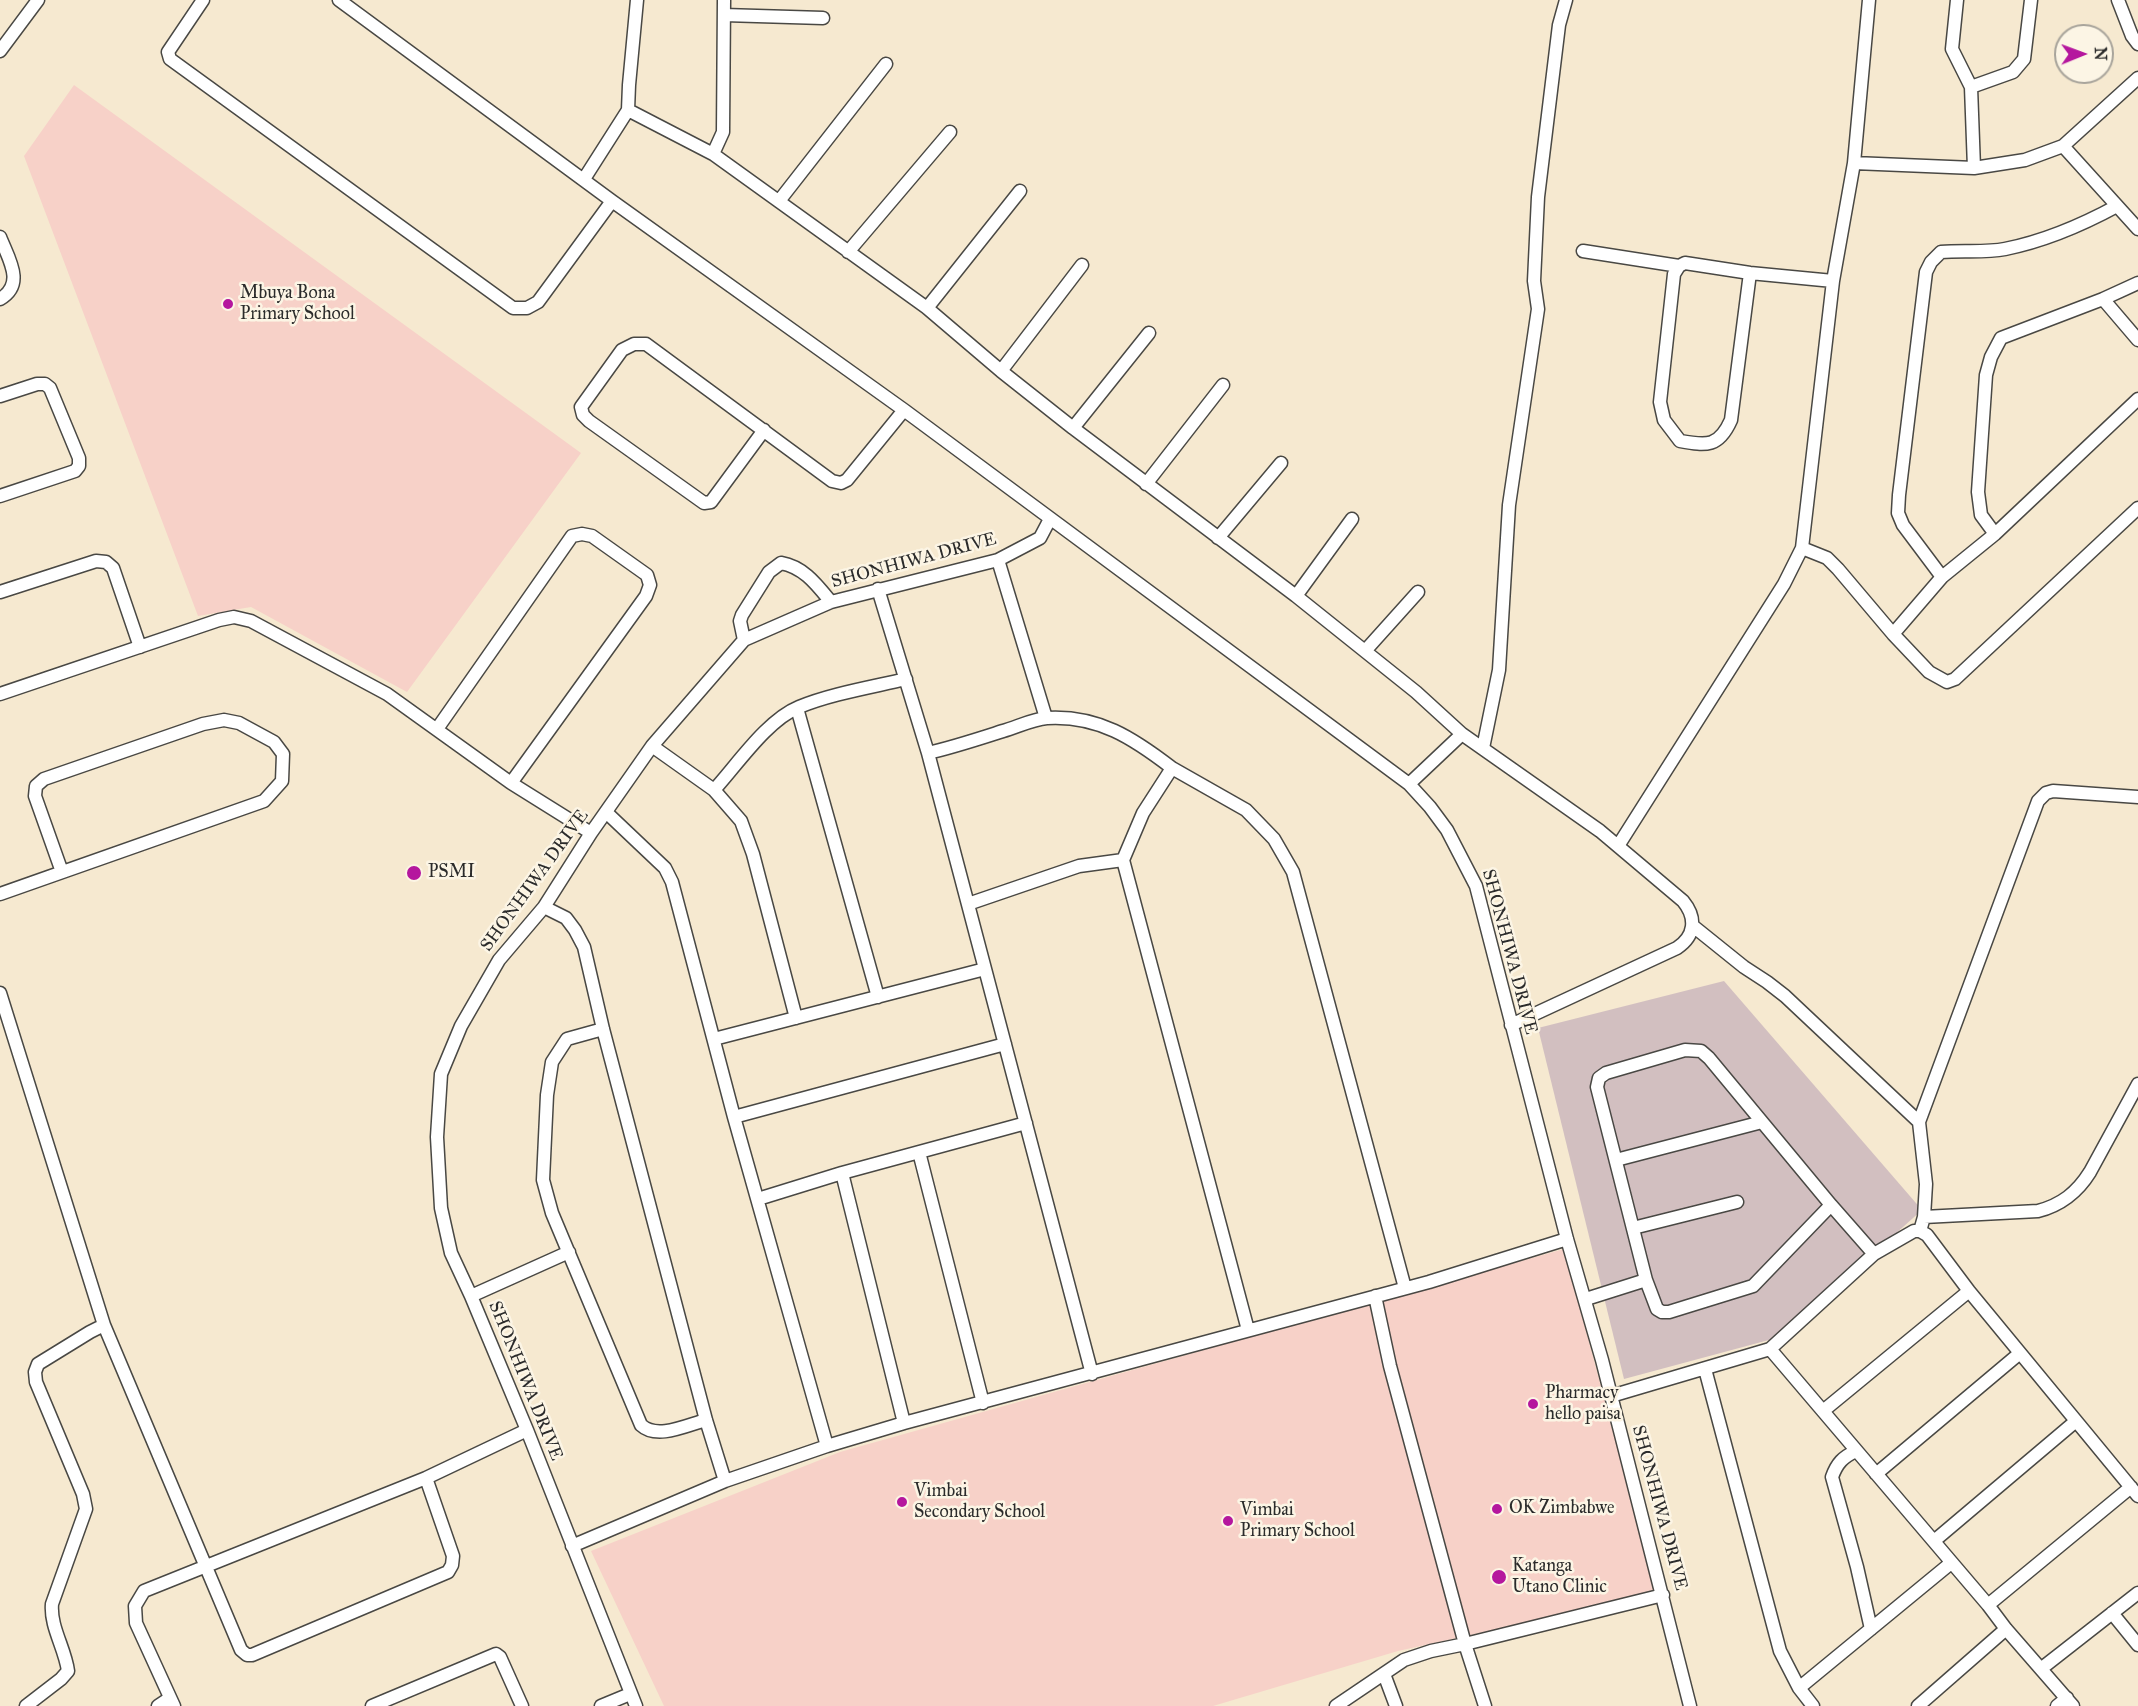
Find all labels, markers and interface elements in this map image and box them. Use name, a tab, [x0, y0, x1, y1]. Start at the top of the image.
north arrow	[2054, 24, 2114, 84]
text: N	[2091, 47, 2110, 61]
place label: Mbuya Bona Primary School	[240, 283, 355, 326]
marker: Mbuya Bona Primary School	[221, 297, 235, 311]
street label: SHONHIWA DRIVE	[829, 529, 999, 593]
street label: SHONHIWA DRIVE	[476, 806, 594, 956]
place label: PSMI	[428, 862, 475, 884]
marker: PSMI	[405, 864, 423, 882]
street label: SHONHIWA DRIVE	[1477, 867, 1541, 1037]
street label: SHONHIWA DRIVE	[483, 1298, 567, 1464]
place label: Pharmacy hello paisa	[1545, 1383, 1621, 1426]
marker: Pharmacy hello paisa	[1526, 1397, 1540, 1411]
street label: SHONHIWA DRIVE	[1627, 1423, 1691, 1593]
place label: Vimbai Secondary School	[914, 1481, 1045, 1524]
marker: Vimbai Secondary School	[895, 1495, 909, 1509]
place label: OK Zimbabwe	[1509, 1498, 1614, 1520]
place label: Vimbai Primary School	[1240, 1500, 1355, 1543]
marker: OK Zimbabwe	[1490, 1502, 1504, 1516]
marker: Vimbai Primary School	[1221, 1514, 1235, 1528]
place label: Katanga Utano Clinic	[1512, 1556, 1607, 1598]
marker: Katanga Utano Clinic	[1490, 1568, 1508, 1586]

